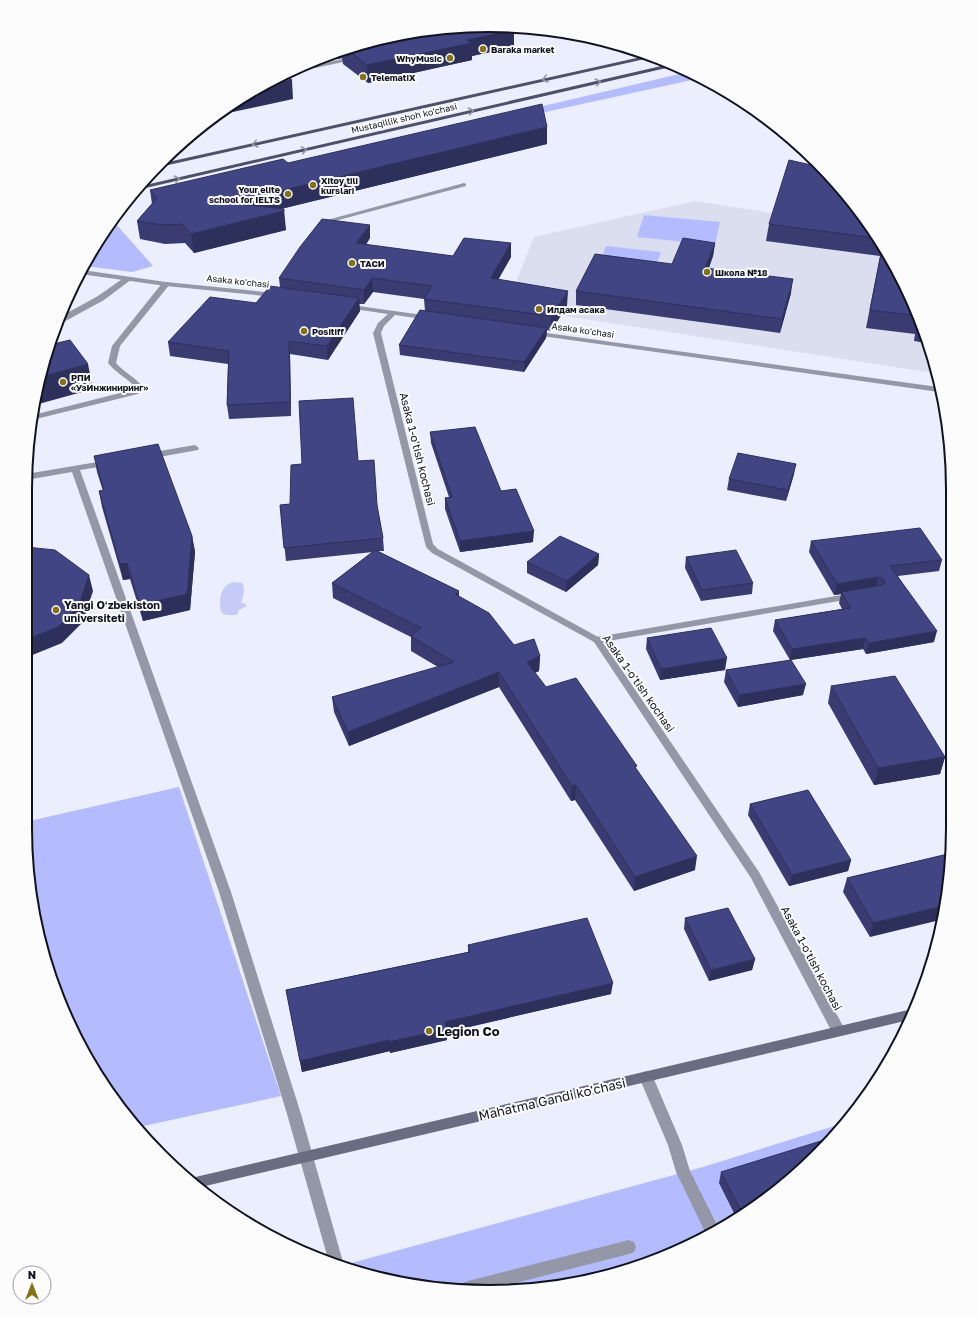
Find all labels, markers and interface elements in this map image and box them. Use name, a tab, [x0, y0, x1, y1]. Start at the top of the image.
marker: Baraka market	[478, 44, 488, 54]
place label: Baraka market	[491, 44, 555, 55]
place label: WhyMusic	[396, 53, 442, 64]
marker: WhyMusic	[445, 53, 455, 63]
marker: TelematiX	[358, 72, 368, 82]
place label: TelematiX	[371, 72, 416, 83]
one-way arrow	[542, 75, 549, 83]
one-way arrow	[595, 79, 601, 87]
street label: Mustaqillik shoh ko'chasi	[350, 100, 458, 136]
one-way arrow	[468, 108, 475, 116]
one-way arrow	[251, 140, 258, 148]
one-way arrow	[301, 146, 307, 154]
one-way arrow	[174, 175, 180, 183]
place label: Xitoy tili kurslari	[321, 175, 358, 196]
marker: Xitoy tili kurslari	[308, 180, 318, 190]
place label: Your elite school for IELTS	[209, 184, 281, 205]
marker: Your elite school for IELTS	[283, 189, 293, 199]
marker: ТАСИ	[347, 258, 357, 268]
place label: ТАСИ	[360, 258, 385, 269]
marker: Школа №18	[702, 267, 712, 277]
place label: Школа №18	[715, 267, 768, 278]
street label: Asaka ko'chasi	[206, 272, 270, 290]
marker: Илдам асака	[534, 304, 544, 314]
place label: Илдам асака	[547, 304, 605, 315]
street label: Asaka ko'chasi	[551, 320, 615, 340]
marker: Positiff	[299, 326, 309, 336]
place label: Positiff	[312, 326, 344, 337]
place label: РПИ «УзИнжиниринг»	[71, 372, 148, 393]
marker: РПИ «УзИнжиниринг»	[58, 377, 68, 387]
street label: Asaka 1-o'tish kochasi	[398, 391, 438, 507]
place label: Yangi Oʻzbekiston universiteti	[64, 598, 160, 624]
marker: Yangi Oʻzbekiston universiteti	[51, 605, 61, 615]
street label: Asaka 1-o'tish kochasi	[600, 632, 678, 734]
street label: Asaka 1-o'tish kochasi	[779, 904, 845, 1012]
place label: Legion Co	[437, 1023, 500, 1039]
marker: Legion Co	[424, 1026, 434, 1036]
street label: Mahatma Gandi ko'chasi	[477, 1074, 627, 1124]
north arrow	[12, 1265, 52, 1305]
text: N	[28, 1268, 36, 1281]

